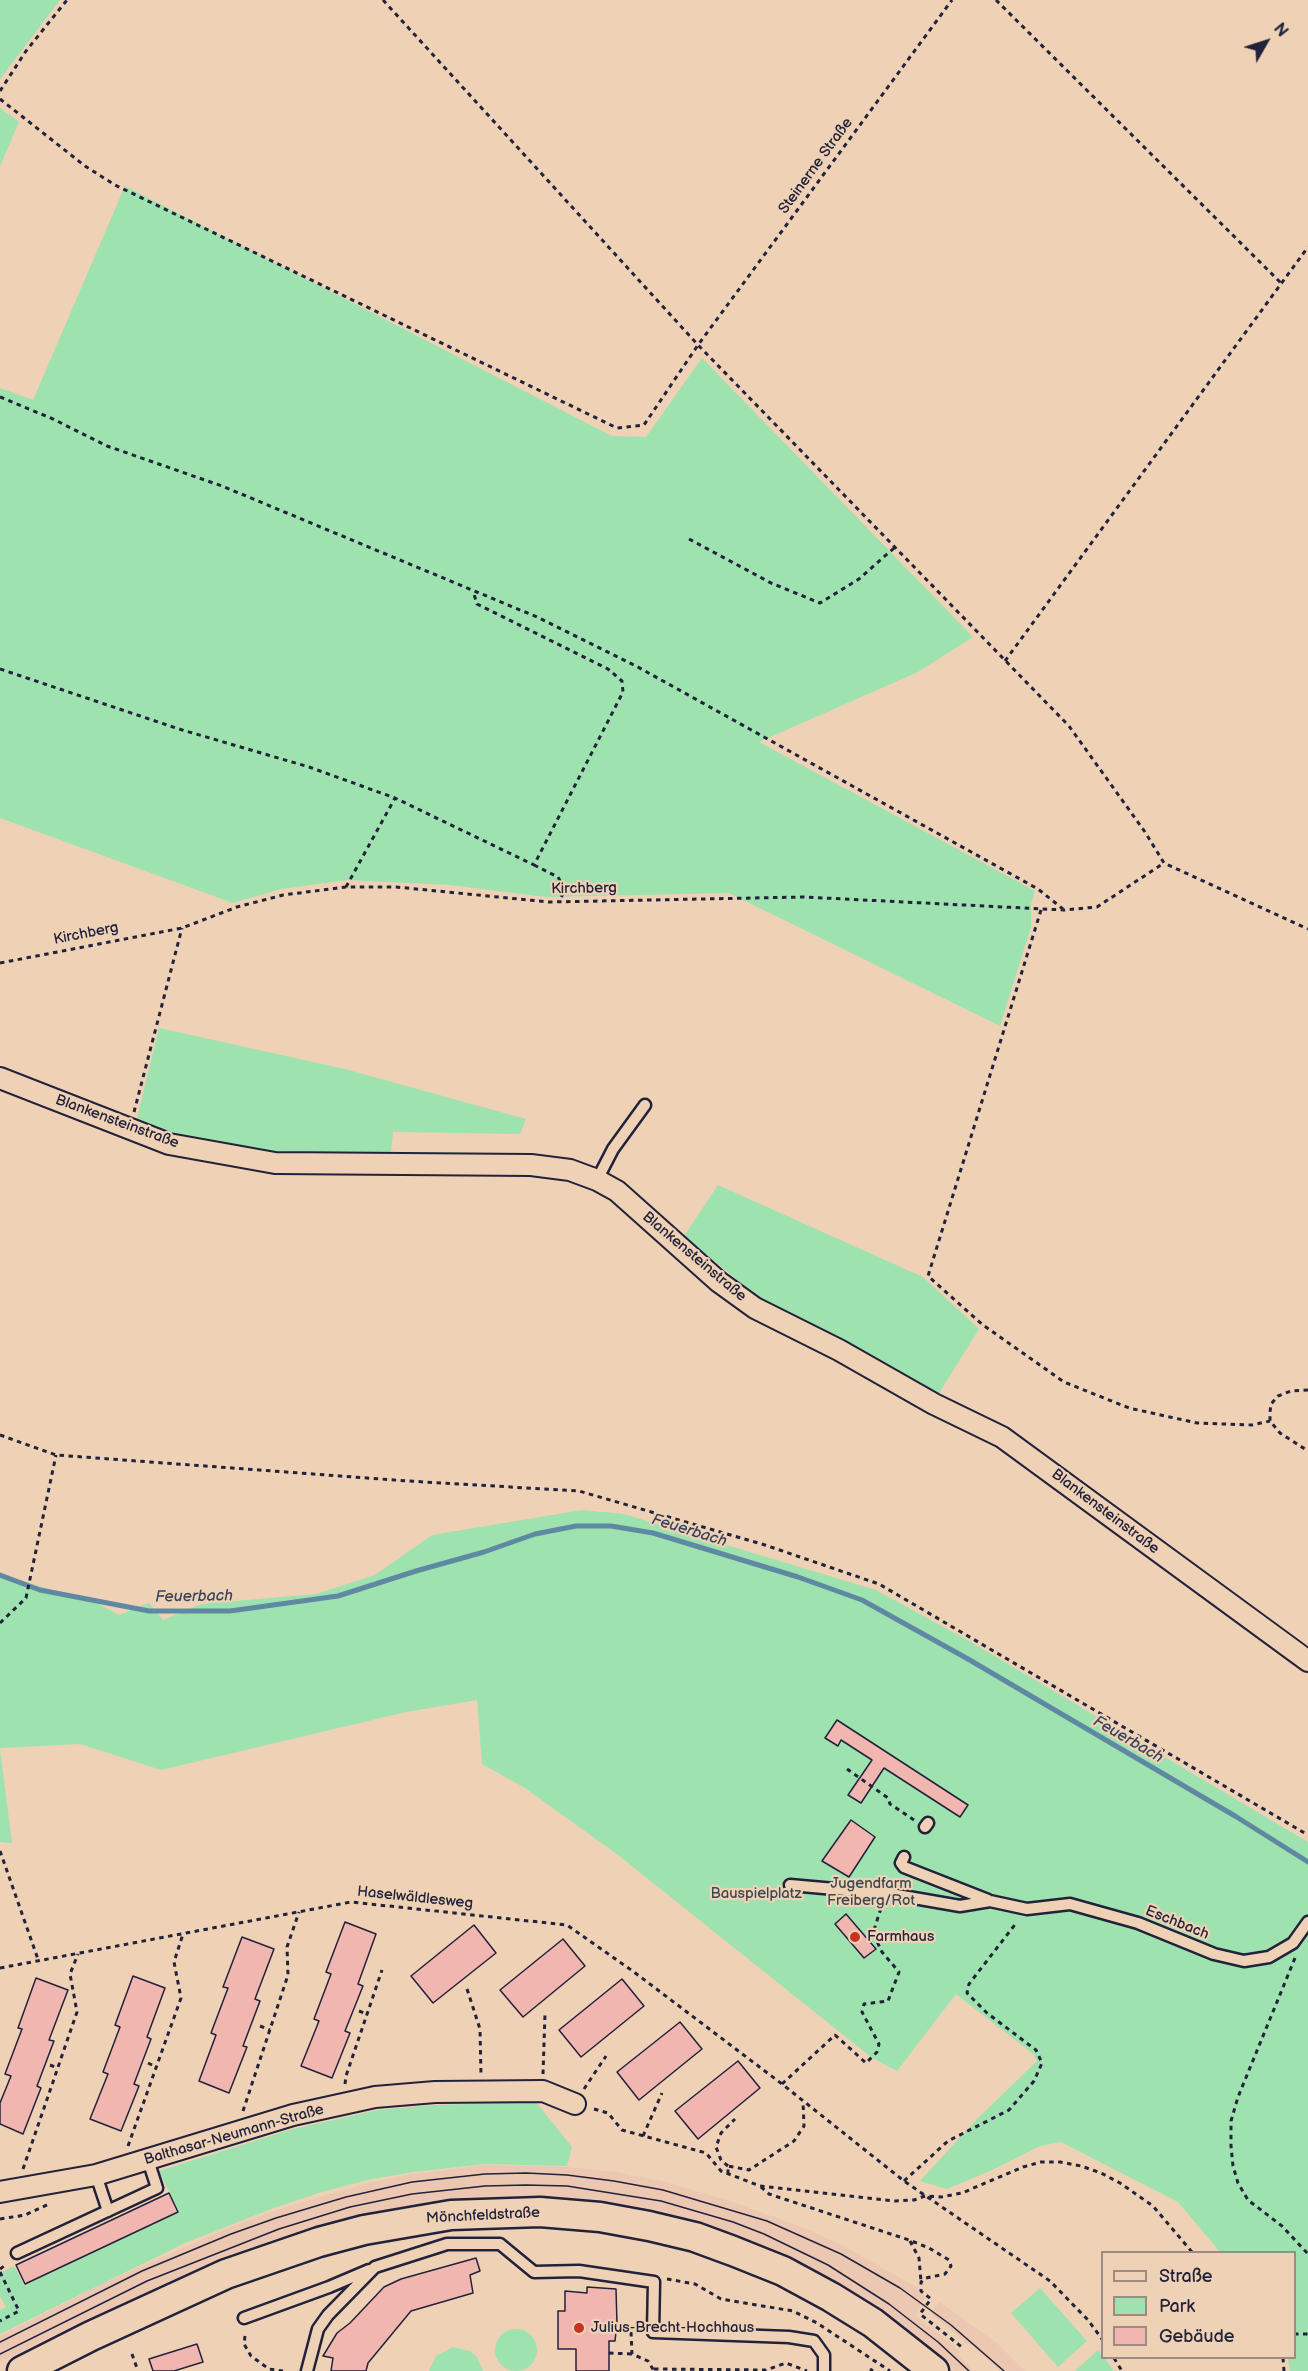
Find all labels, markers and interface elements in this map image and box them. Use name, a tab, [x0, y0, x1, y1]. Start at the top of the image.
north arrow	[1236, 12, 1296, 72]
text: N	[1269, 20, 1292, 41]
street label: Steinerne Straße	[775, 114, 857, 218]
street label: Kirchberg	[551, 879, 617, 899]
street label: Kirchberg	[52, 919, 120, 949]
street label: Blankensteinstraße	[53, 1091, 181, 1153]
street label: Blankensteinstraße	[638, 1208, 750, 1306]
street label: Blankensteinstraße	[1048, 1466, 1162, 1558]
water label: Feuerbach	[649, 1510, 729, 1552]
water label: Feuerbach	[155, 1587, 233, 1607]
water label: Feuerbach	[1090, 1712, 1166, 1768]
park label: Jugendfarm Freiberg/Rot	[827, 1875, 915, 1910]
street label: Haselwäldlesweg	[356, 1883, 474, 1913]
park label: Bauspielplatz	[710, 1885, 802, 1903]
street label: Eschbach	[1143, 1902, 1211, 1944]
place label: Farmhaus	[867, 1928, 934, 1946]
marker: Farmhaus	[848, 1930, 862, 1944]
street label: Balthasar-Neumann-Straße	[142, 2101, 326, 2169]
street label: Mönchfeldstraße	[426, 2204, 540, 2228]
legend	[1101, 2251, 1296, 2359]
text: Straße	[1159, 2266, 1212, 2287]
text: Park	[1159, 2296, 1195, 2317]
place label: Julius-Brecht-Hochhaus	[591, 2319, 754, 2337]
marker: Julius-Brecht-Hochhaus	[572, 2321, 586, 2335]
text: Gebäude	[1159, 2326, 1235, 2347]

